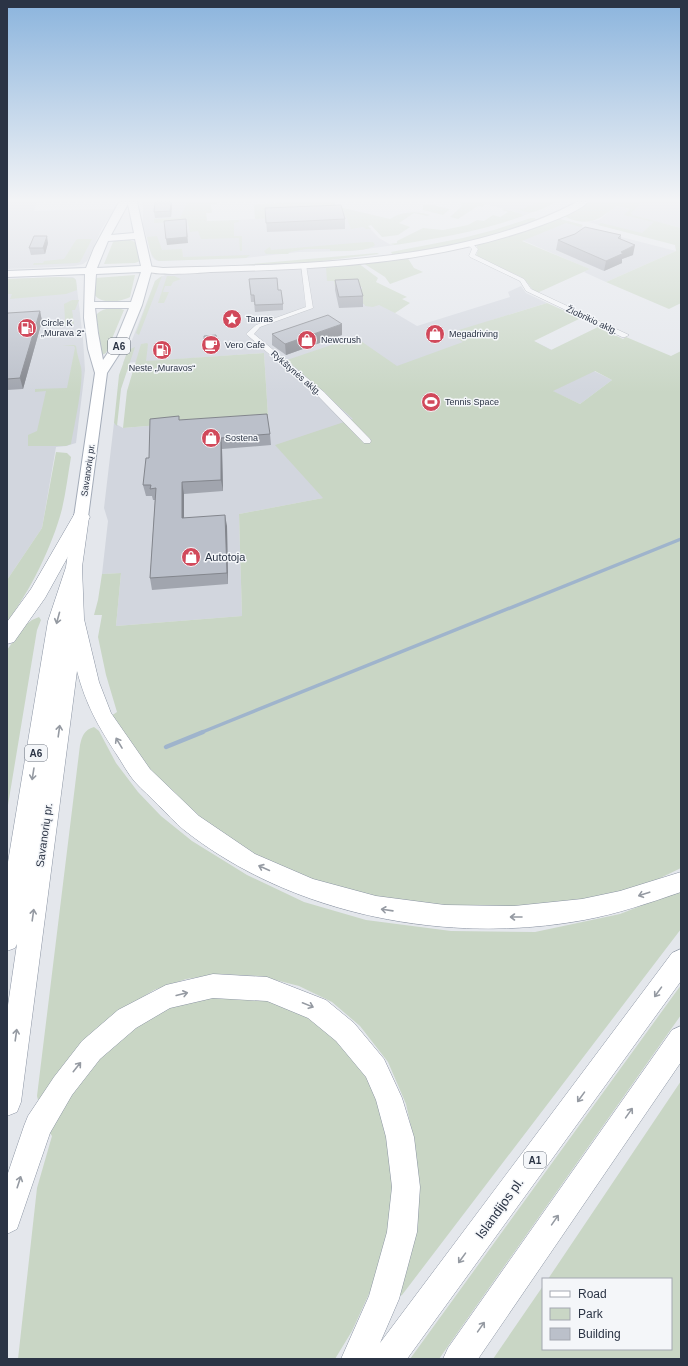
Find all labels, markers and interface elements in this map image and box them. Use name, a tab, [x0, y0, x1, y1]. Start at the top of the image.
street label: Žiobrikio aklg.	[565, 304, 619, 336]
place icon: Tauras	[221, 308, 243, 330]
place label: Tauras	[246, 314, 274, 324]
fuel station icon: Circle K „Murava 2“	[16, 317, 38, 339]
place label: Circle K „Murava 2“	[41, 318, 85, 338]
shop icon: Megadriving	[424, 323, 446, 345]
shop icon: Newcrush	[296, 329, 318, 351]
place label: Megadriving	[449, 329, 498, 339]
cafe icon: Vero Cafe	[200, 334, 222, 356]
place label: Newcrush	[321, 335, 361, 345]
road number: A6	[108, 338, 130, 354]
fuel station icon: Neste „Muravos“	[151, 339, 173, 361]
place label: Vero Cafe	[225, 340, 265, 350]
street label: Rykštynės aklg.	[269, 349, 323, 397]
place label: Neste „Muravos“	[129, 363, 195, 373]
sports icon: Tennis Space	[420, 391, 442, 413]
place label: Tennis Space	[445, 397, 499, 407]
shop icon: Sostena	[200, 427, 222, 449]
place label: Sostena	[225, 433, 258, 443]
street label: Savanorių pr.	[79, 443, 97, 497]
shop icon: Autotoja	[180, 546, 202, 568]
place label: Autotoja	[205, 551, 246, 563]
one-way arrow	[54, 611, 61, 624]
one-way arrow	[55, 725, 63, 738]
one-way arrow	[115, 738, 123, 749]
road number: A6	[25, 745, 47, 761]
one-way arrow	[29, 767, 37, 780]
street label: Savanorių pr.	[34, 802, 54, 868]
one-way arrow	[259, 864, 271, 872]
one-way arrow	[638, 891, 651, 898]
one-way arrow	[381, 906, 394, 914]
one-way arrow	[29, 909, 37, 922]
one-way arrow	[510, 913, 523, 921]
one-way arrow	[654, 987, 662, 998]
one-way arrow	[175, 989, 188, 997]
one-way arrow	[301, 1002, 313, 1009]
one-way arrow	[12, 1029, 20, 1042]
one-way arrow	[73, 1062, 82, 1073]
one-way arrow	[577, 1092, 585, 1103]
one-way arrow	[625, 1108, 633, 1119]
road number: A1	[524, 1152, 546, 1168]
street label: Islandijos pl.	[472, 1175, 526, 1242]
one-way arrow	[16, 1176, 23, 1189]
one-way arrow	[551, 1215, 559, 1226]
one-way arrow	[458, 1253, 466, 1264]
legend	[542, 1278, 672, 1350]
text: Road	[578, 1287, 607, 1301]
text: Park	[578, 1307, 604, 1321]
one-way arrow	[477, 1322, 485, 1333]
text: Building	[578, 1327, 621, 1341]

